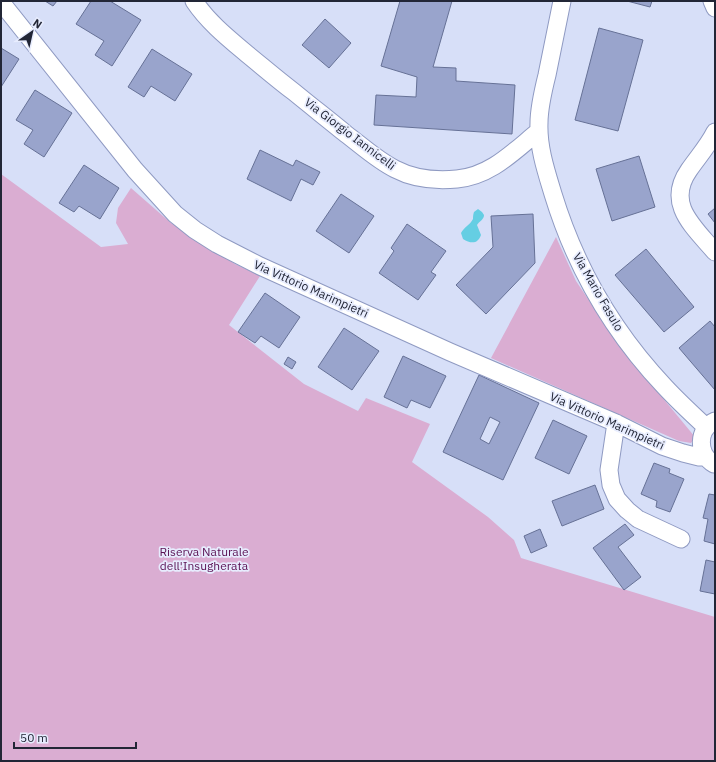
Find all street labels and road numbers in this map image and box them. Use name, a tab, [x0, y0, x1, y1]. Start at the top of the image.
street label: Via Giorgio Iannicelli	[302, 94, 399, 173]
street label: Via Mario Fasulo	[570, 250, 627, 334]
street label: Via Vittorio Marimpietri	[252, 256, 371, 321]
street label: Via Vittorio Marimpietri	[548, 388, 667, 453]

